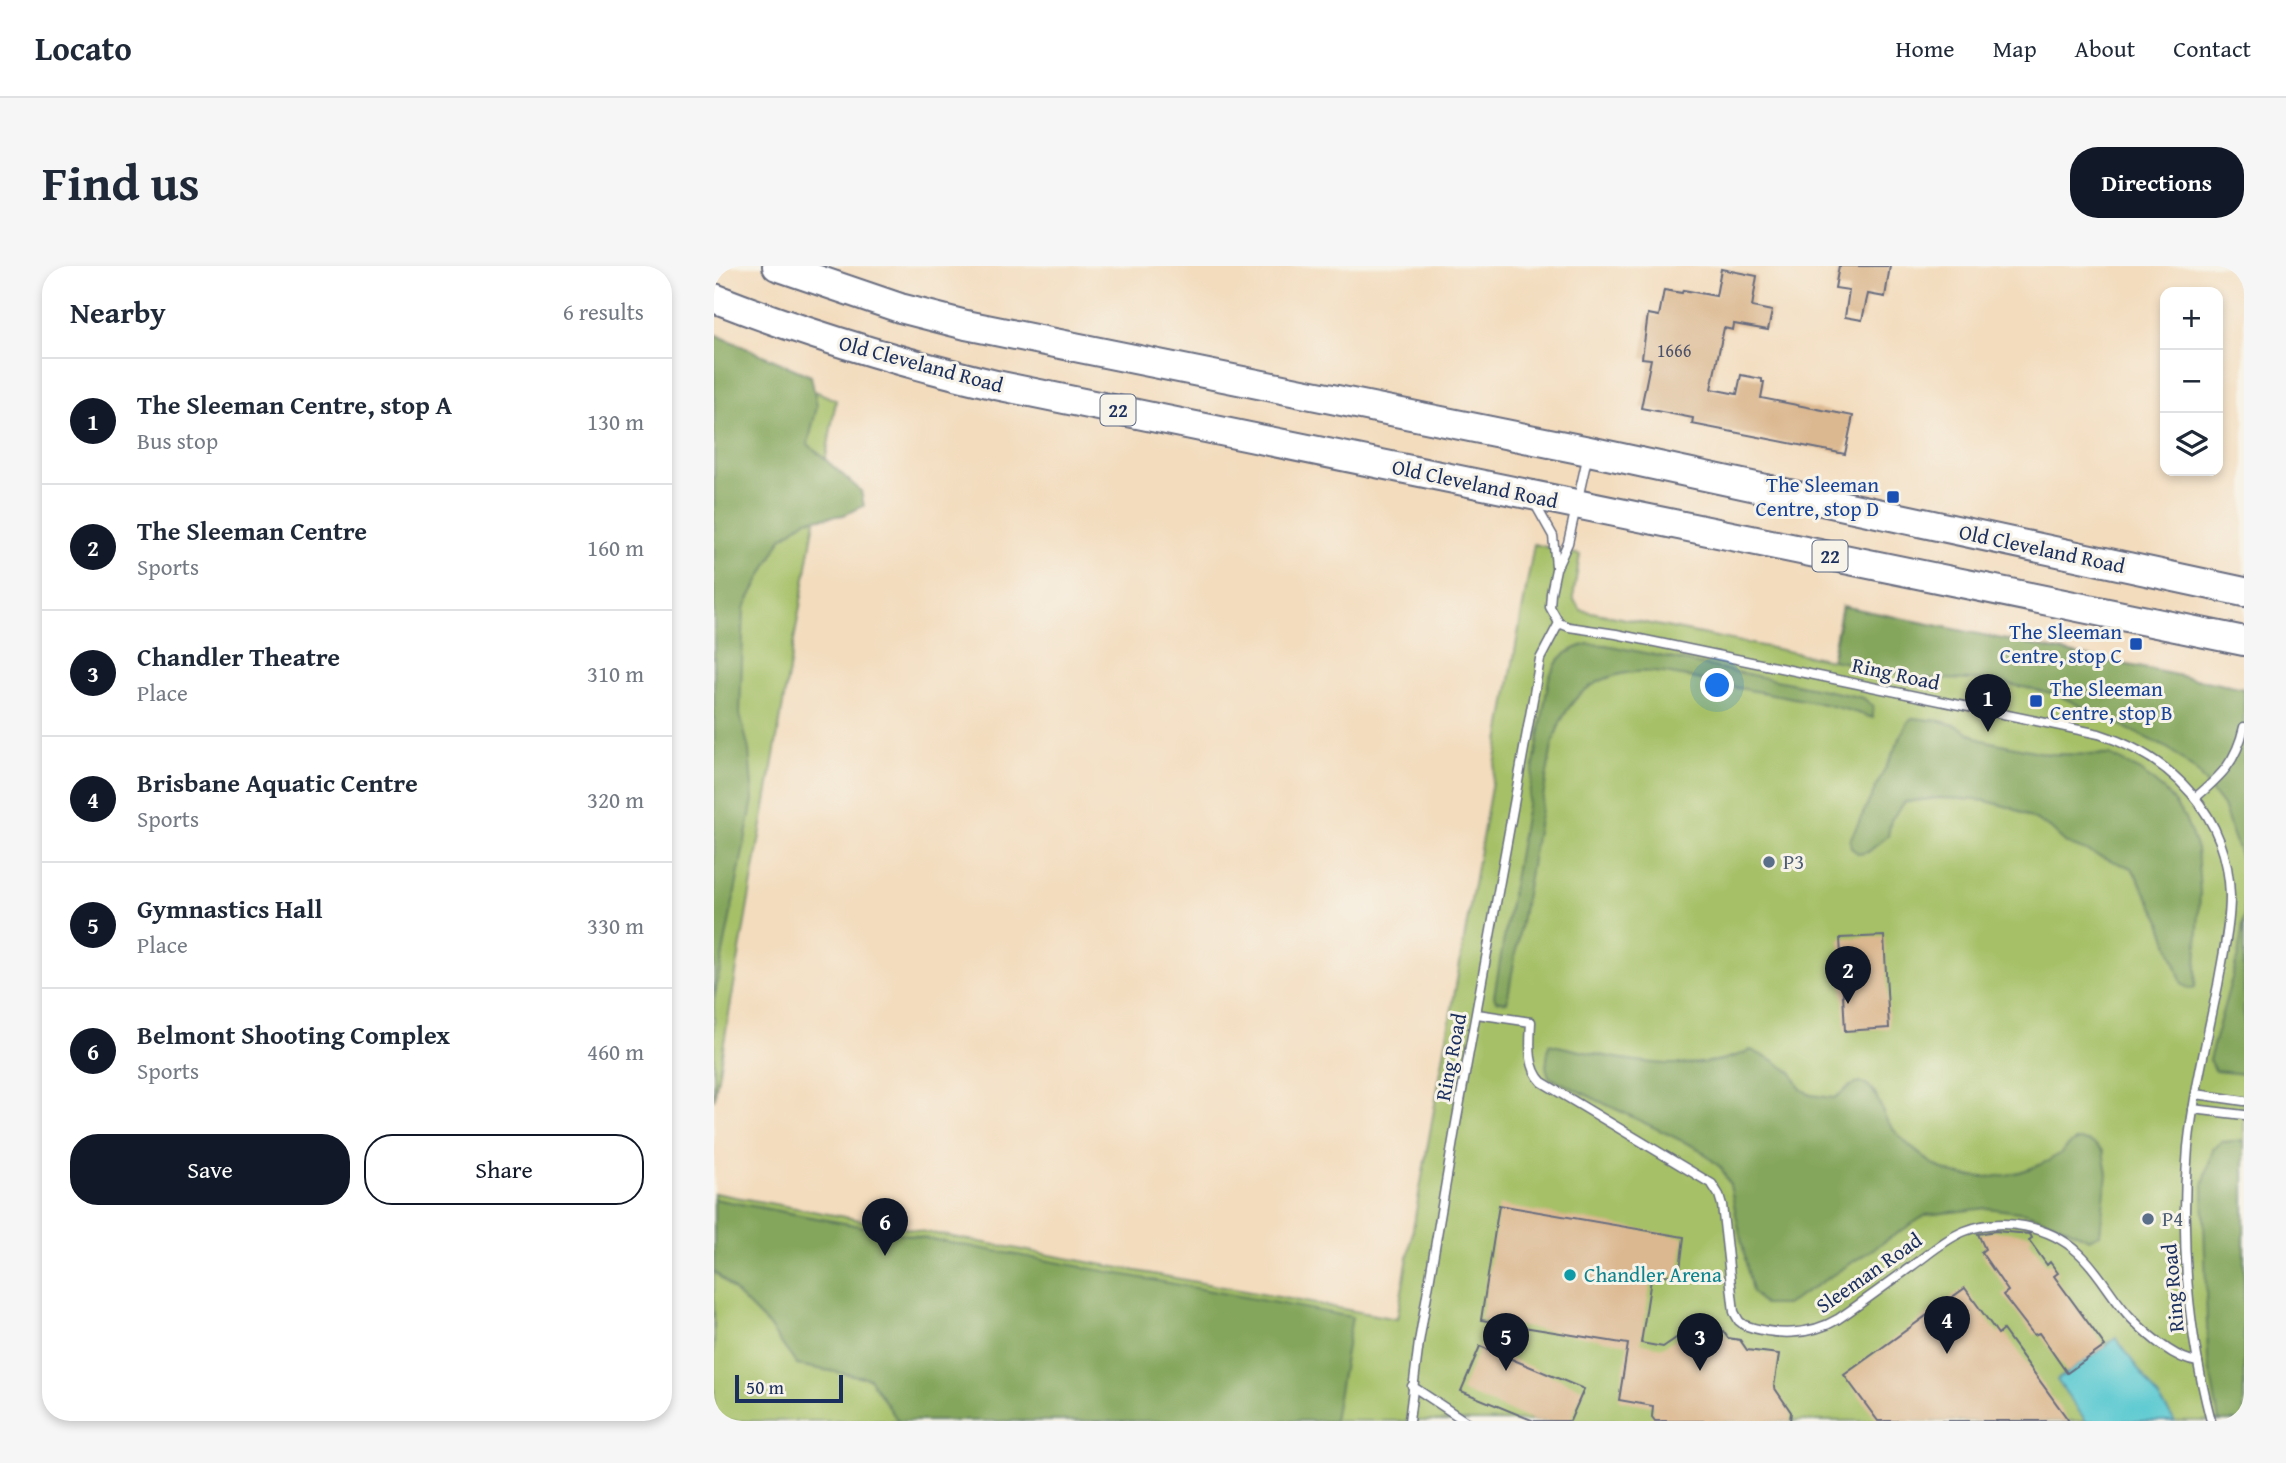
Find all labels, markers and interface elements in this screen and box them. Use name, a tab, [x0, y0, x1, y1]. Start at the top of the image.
text: Locato	[35, 24, 132, 72]
text: Home	[1896, 31, 1955, 66]
text: Map	[1993, 31, 2037, 66]
text: About	[2075, 31, 2135, 66]
text: Contact	[2173, 31, 2251, 66]
text: Find us	[42, 146, 200, 218]
button: Directions	[2070, 147, 2244, 218]
map controls	[2160, 287, 2223, 476]
button: +	[2160, 287, 2223, 350]
text: Nearby	[70, 290, 166, 334]
text: 6 results	[563, 295, 644, 328]
street label: Old Cleveland Road	[836, 327, 1007, 401]
house number: 1666	[1657, 337, 1691, 364]
button: −	[2160, 350, 2223, 413]
text: The Sleeman Centre, stop A	[137, 385, 452, 424]
road number: 22	[1100, 394, 1136, 426]
text: 1	[87, 405, 99, 438]
text: 130 m	[587, 405, 644, 438]
button: layers	[2160, 413, 2223, 476]
text: Bus stop	[137, 424, 218, 457]
street label: Old Cleveland Road	[1389, 451, 1562, 516]
place label: The Sleeman Centre, stop D	[1755, 469, 1879, 524]
marker: The Sleeman Centre, stop D	[1885, 489, 1901, 505]
text: The Sleeman Centre	[137, 511, 367, 550]
street label: Old Cleveland Road	[1956, 516, 2129, 581]
text: 2	[87, 531, 99, 564]
text: 160 m	[587, 531, 644, 564]
road number: 22	[1812, 540, 1848, 572]
text: Sports	[137, 550, 199, 583]
place label: The Sleeman Centre, stop C	[2000, 616, 2122, 671]
marker: The Sleeman Centre, stop C	[2128, 636, 2144, 652]
text: Chandler Theatre	[137, 637, 340, 676]
street label: Ring Road	[1849, 649, 1944, 698]
text: 3	[87, 657, 99, 690]
text: 310 m	[587, 657, 644, 690]
your location	[1700, 668, 1734, 702]
place label: The Sleeman Centre, stop B	[2050, 673, 2173, 728]
pin: 1	[1965, 674, 2011, 732]
text: Place	[137, 676, 188, 709]
marker: The Sleeman Centre, stop B	[2028, 693, 2044, 709]
text: Brisbane Aquatic Centre	[137, 763, 418, 802]
text: 4	[87, 783, 99, 816]
text: 320 m	[587, 783, 644, 816]
text: Sports	[137, 802, 199, 835]
place label: P3	[1783, 846, 1804, 877]
marker: P3	[1761, 854, 1777, 870]
text: Gymnastics Hall	[137, 889, 323, 928]
text: 5	[87, 909, 99, 942]
text: 330 m	[587, 909, 644, 942]
text: Place	[137, 928, 188, 961]
pin: 2	[1825, 946, 1871, 1004]
street label: Ring Road	[1427, 1010, 1474, 1103]
text: Belmont Shooting Complex	[137, 1015, 450, 1054]
text: 6	[87, 1035, 99, 1068]
text: 460 m	[587, 1035, 644, 1068]
text: Sports	[137, 1054, 199, 1087]
button: Save	[70, 1134, 350, 1205]
button: Share	[364, 1134, 644, 1205]
pin: 6	[862, 1198, 908, 1256]
place label: P4	[2162, 1203, 2183, 1234]
marker: P4	[2140, 1211, 2156, 1227]
street label: Sleeman Road	[1809, 1224, 1929, 1321]
street label: Ring Road	[2153, 1242, 2192, 1334]
place label: Chandler Arena	[1584, 1259, 1722, 1290]
marker: Chandler Arena	[1562, 1267, 1578, 1283]
pin: 4	[1924, 1296, 1970, 1354]
pin: 5	[1483, 1313, 1529, 1371]
pin: 3	[1677, 1313, 1723, 1371]
scale bar	[735, 1372, 844, 1404]
text: 50 m	[746, 1373, 784, 1401]

